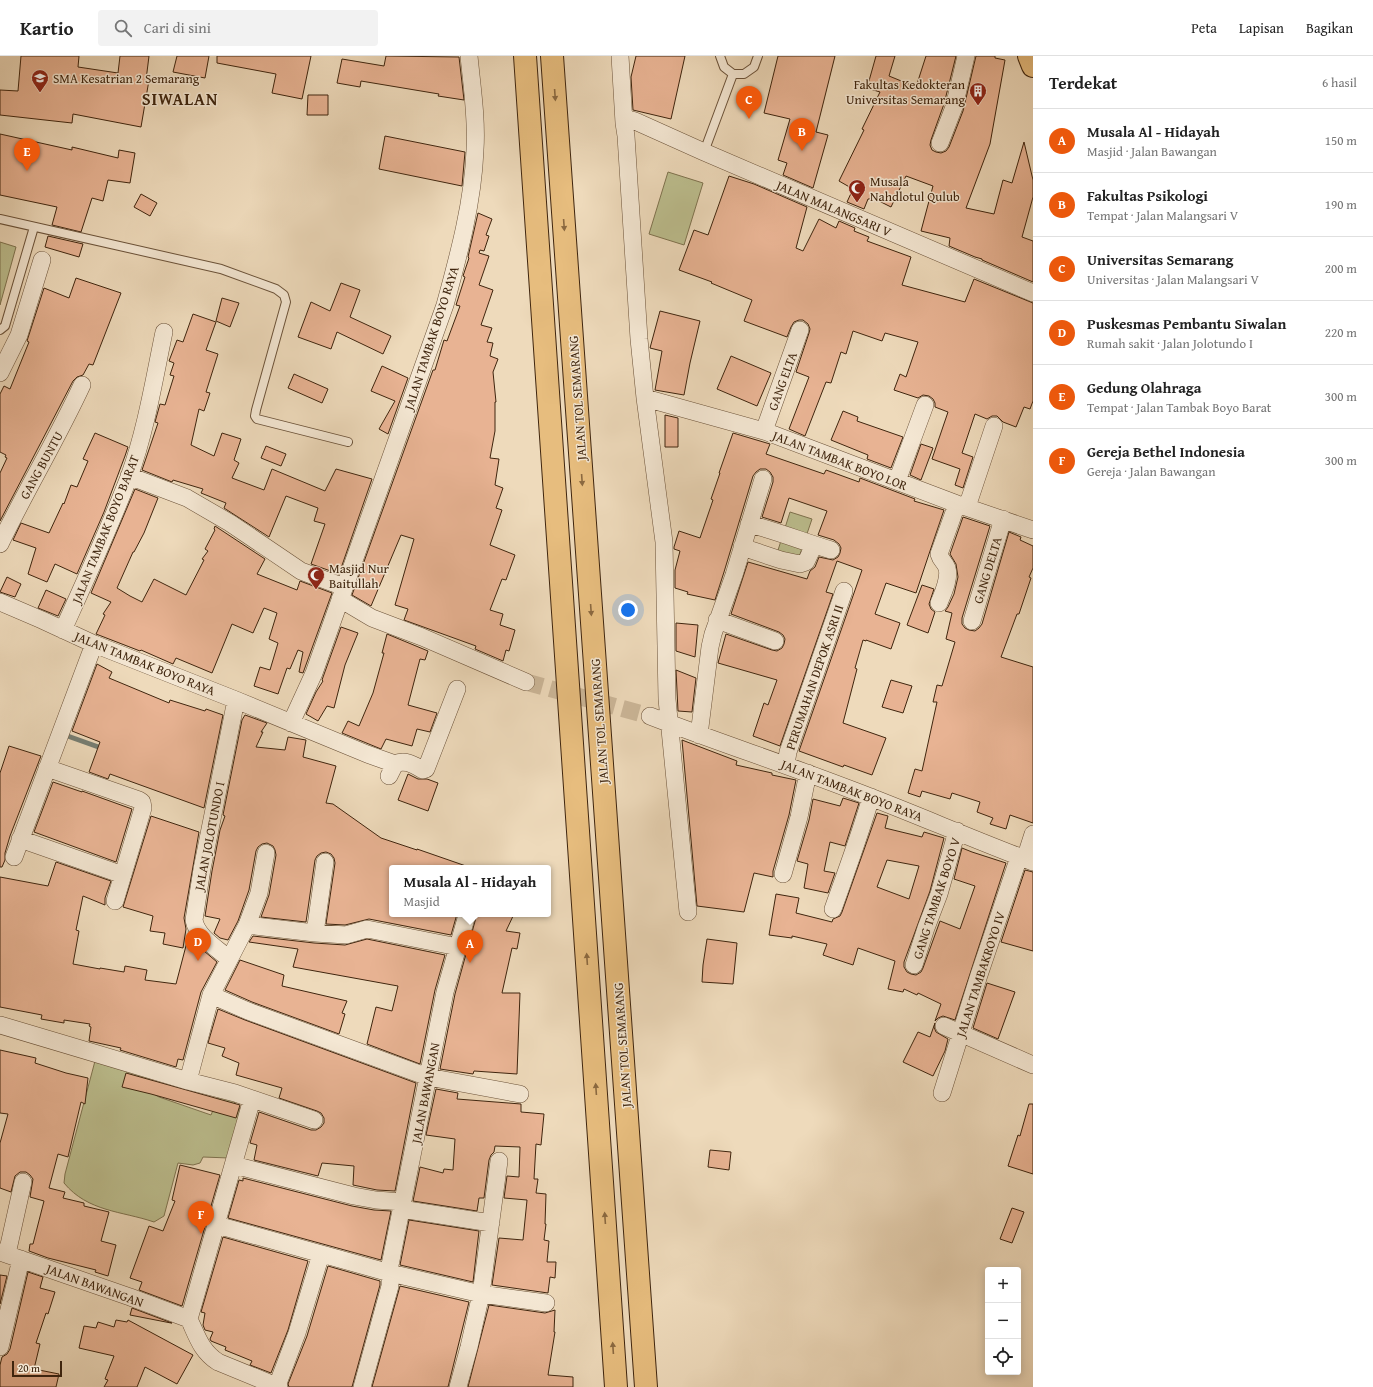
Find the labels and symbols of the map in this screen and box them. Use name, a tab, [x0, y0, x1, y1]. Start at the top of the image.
school or university icon: SMA Kesatrian 2 Semarang	[30, 68, 50, 93]
place label: SMA Kesatrian 2 Semarang	[53, 69, 200, 88]
place label: Fakultas Kedokteran Universitas Semarang	[846, 75, 966, 109]
building icon: Fakultas Kedokteran Universitas Semarang	[968, 81, 988, 106]
district label: SIWALAN	[142, 86, 218, 111]
pin: C	[736, 86, 762, 119]
one-way arrow	[552, 89, 559, 101]
pin: B	[789, 118, 815, 151]
pin: E	[14, 138, 40, 171]
place label: Musala Nahdlotul Qulub	[870, 172, 960, 206]
street label: JALAN MALANGSARI V	[771, 175, 895, 242]
mosque icon: Musala Nahdlotul Qulub	[847, 178, 867, 203]
one-way arrow	[561, 219, 568, 231]
street label: JALAN TAMBAK BOYO RAYA	[399, 264, 464, 414]
street label: JALAN TOL SEMARANG	[564, 335, 591, 463]
street label: GANG ELTA	[763, 349, 802, 413]
street label: JALAN TAMBAK BOYO LOR	[768, 425, 910, 495]
street label: GANG BUNTU	[15, 428, 68, 503]
street label: JALAN TAMBAK BOYO BARAT	[66, 451, 144, 608]
one-way arrow	[579, 474, 586, 486]
street label: GANG DELTA	[968, 534, 1007, 606]
place label: Masjid Nur Baitullah	[329, 559, 389, 593]
mosque icon: Masjid Nur Baitullah	[306, 565, 326, 590]
your location	[618, 600, 638, 620]
street label: PERUMAHAN DEPOK ASRI II	[781, 602, 848, 752]
one-way arrow	[588, 604, 595, 616]
street label: JALAN TAMBAK BOYO RAYA	[70, 626, 218, 700]
street label: JALAN TOL SEMARANG	[586, 658, 613, 786]
street label: JALAN TAMBAK BOYO RAYA	[776, 754, 925, 826]
street label: JALAN JOLOTUNDO I	[189, 780, 229, 894]
street label: GANG TAMBAK BOYO V	[908, 834, 965, 961]
street label: JALAN TAMBAKROYO IV	[951, 908, 1010, 1041]
pin: D	[185, 928, 211, 961]
pin: A	[457, 930, 483, 963]
one-way arrow	[583, 953, 590, 965]
street label: JALAN TOL SEMARANG	[609, 982, 636, 1110]
street label: JALAN BAWANGAN	[406, 1040, 445, 1147]
one-way arrow	[592, 1083, 599, 1095]
pin: F	[188, 1201, 214, 1234]
one-way arrow	[601, 1212, 608, 1224]
street label: JALAN BAWANGAN	[42, 1258, 147, 1312]
one-way arrow	[610, 1342, 617, 1354]
scale bar	[12, 1359, 62, 1378]

